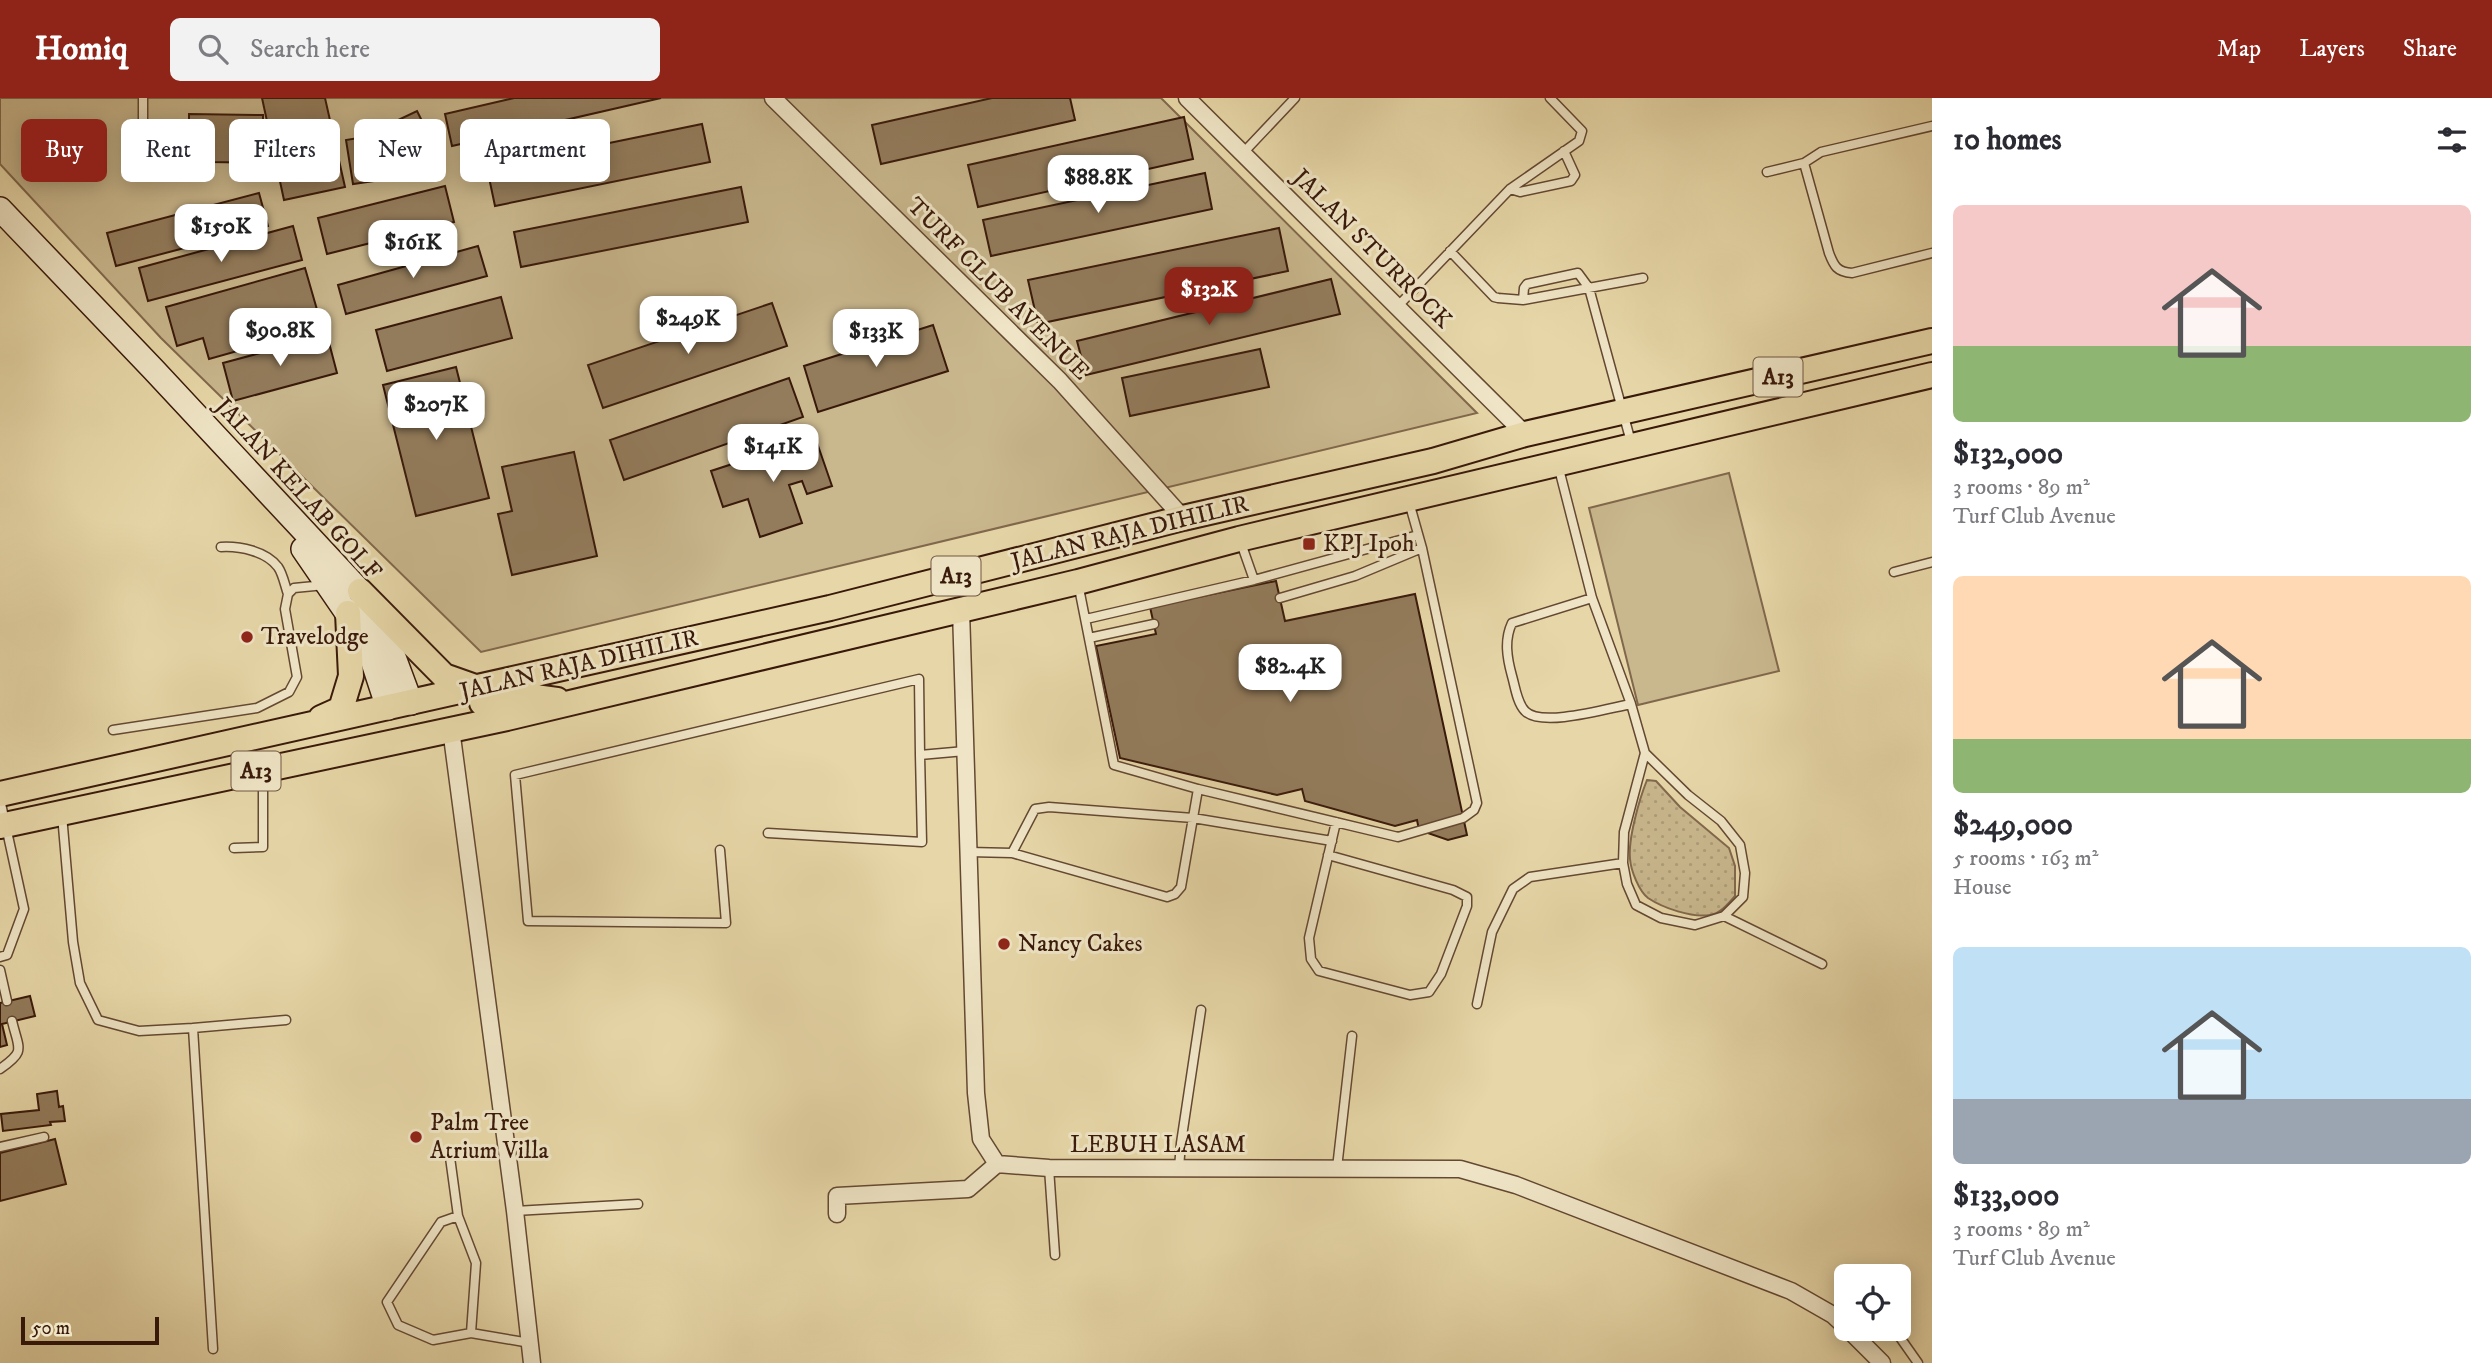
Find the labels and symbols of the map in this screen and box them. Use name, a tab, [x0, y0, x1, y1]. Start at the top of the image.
pin: $88.8K	[1041, 156, 1155, 215]
street label: JALAN STURROCK	[1285, 162, 1458, 335]
street label: TURF CLUB AVENUE	[900, 191, 1096, 387]
pin: $150K	[172, 204, 270, 264]
pin: $161K	[364, 220, 462, 280]
pin: $132K	[1160, 268, 1258, 327]
pin: $249K	[639, 296, 737, 356]
pin: $90.8K	[223, 308, 337, 368]
pin: $133K	[827, 310, 925, 369]
road number: A13	[1754, 358, 1802, 396]
pin: $207K	[387, 382, 485, 442]
street label: JALAN KELAB GOLF	[207, 390, 388, 587]
pin: $141K	[724, 424, 822, 484]
street label: JALAN RAJA DIHILIR	[1006, 489, 1252, 577]
place label: KPJ Ipoh	[1323, 529, 1415, 559]
marker: KPJ Ipoh	[1301, 536, 1317, 552]
road number: A13	[932, 556, 981, 596]
place label: Travelodge	[261, 622, 369, 652]
street label: JALAN RAJA DIHILIR	[455, 623, 701, 707]
marker: Travelodge	[239, 629, 255, 645]
pin: $82.4K	[1233, 644, 1347, 704]
road number: A13	[232, 751, 280, 790]
place label: Nancy Cakes	[1018, 929, 1142, 959]
marker: Nancy Cakes	[996, 936, 1012, 952]
place label: Palm Tree Atrium Villa	[430, 1108, 549, 1166]
marker: Palm Tree Atrium Villa	[408, 1129, 424, 1145]
street label: LEBUH LASAM	[1070, 1130, 1246, 1160]
scale bar	[21, 1314, 159, 1346]

